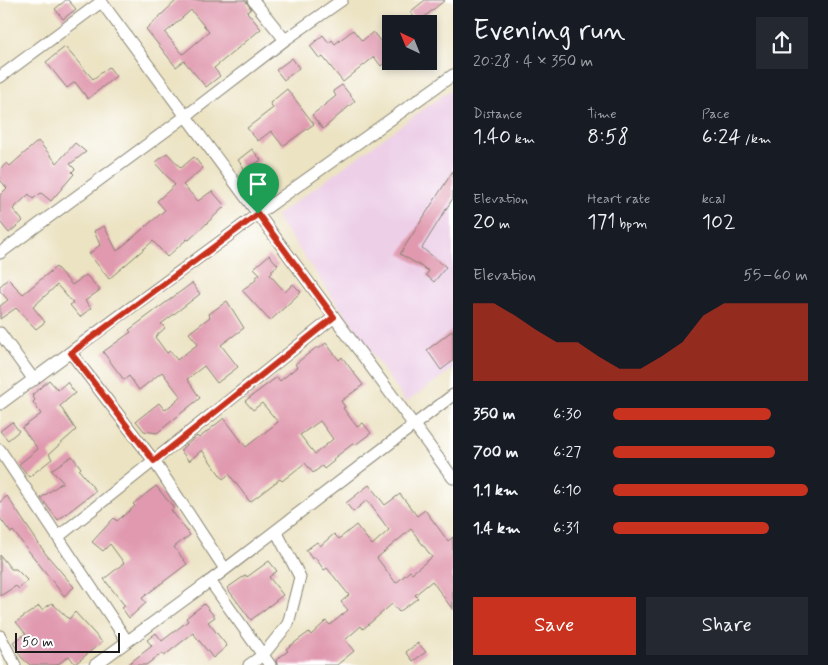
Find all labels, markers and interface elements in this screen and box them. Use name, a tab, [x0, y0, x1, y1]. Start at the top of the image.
text: Evening run	[473, 13, 626, 50]
north arrow	[382, 15, 438, 70]
map controls	[382, 15, 437, 70]
button: share	[756, 17, 808, 69]
text: 20:28 · 4 × 350 m	[473, 51, 593, 72]
text: Distance	[473, 105, 522, 123]
text: Time	[587, 105, 617, 123]
text: Pace	[702, 105, 730, 123]
text: 1.40	[473, 123, 511, 151]
text: 8:58	[587, 123, 629, 151]
text: 6:24	[702, 123, 741, 151]
text: km	[511, 130, 535, 148]
text: /km	[741, 130, 771, 148]
pin	[237, 163, 279, 214]
icon: arrive	[244, 170, 272, 198]
text: Elevation	[473, 190, 528, 208]
text: Heart rate	[587, 190, 650, 208]
text: kcal	[702, 190, 725, 208]
text: 20	[473, 208, 495, 236]
text: 171	[587, 208, 615, 236]
text: 102	[702, 208, 736, 236]
text: m	[495, 215, 510, 233]
text: bpm	[615, 215, 647, 233]
text: Elevation	[473, 265, 536, 286]
text: 55–60 m	[743, 265, 808, 286]
text: 350 m	[473, 404, 515, 425]
text: 6:30	[553, 404, 582, 425]
text: 700 m	[473, 442, 519, 463]
text: 6:27	[553, 442, 581, 463]
text: 1.1 km	[473, 480, 518, 501]
text: 6:10	[553, 480, 582, 501]
text: 1.4 km	[473, 518, 520, 539]
text: 6:31	[553, 518, 580, 539]
button: Save	[473, 597, 636, 655]
button: Share	[646, 597, 808, 655]
scale bar	[15, 630, 120, 653]
text: 50 m	[22, 633, 53, 651]

